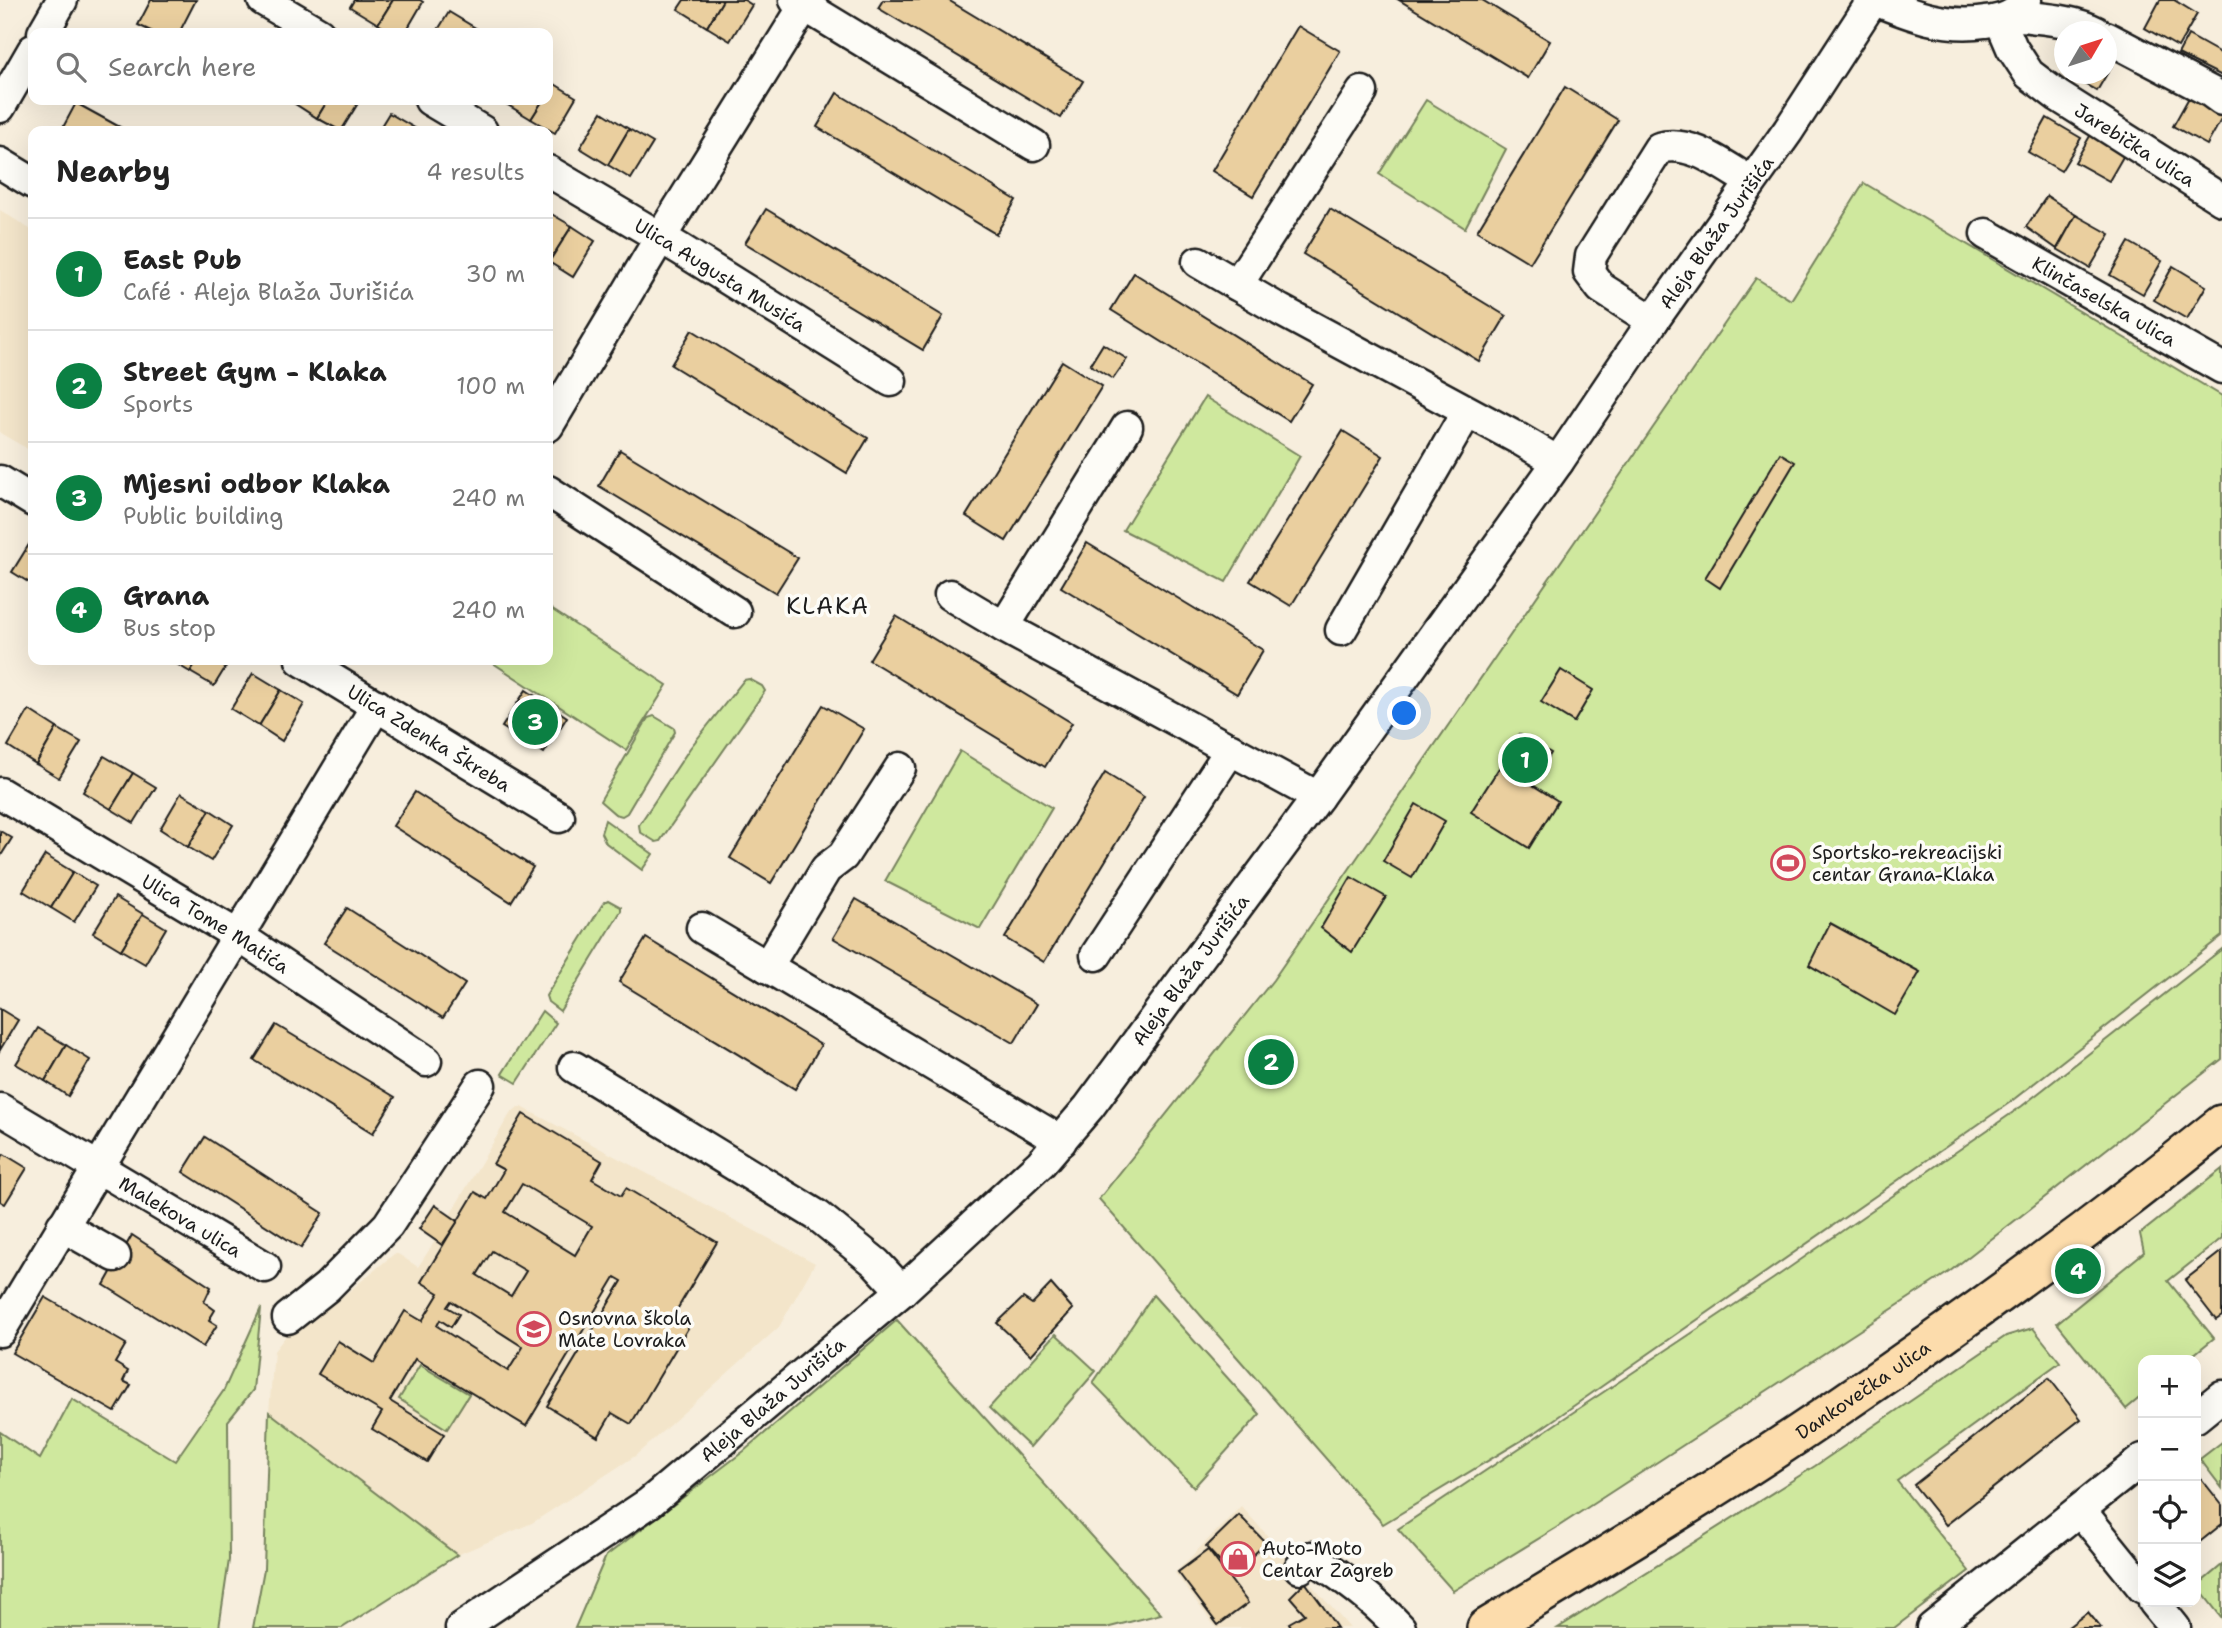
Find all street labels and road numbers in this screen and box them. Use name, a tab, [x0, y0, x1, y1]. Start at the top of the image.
street label: Jarebička ulica	[2070, 98, 2200, 193]
street label: Aleja Blaža Jurišića	[1654, 151, 1780, 314]
street label: Ulica Augusta Musića	[630, 213, 810, 338]
street label: Klinčaselska ulica	[2028, 251, 2181, 352]
street label: Ulica Zdenka Škreba	[343, 679, 515, 798]
street label: Ulica Tome Matića	[137, 869, 294, 979]
street label: Aleja Blaža Jurišića	[1127, 889, 1255, 1051]
street label: Malekova ulica	[114, 1171, 246, 1263]
street label: Aleja Blaža Jurišića	[695, 1332, 851, 1468]
street label: Dankovečka ulica	[1791, 1335, 1936, 1445]

